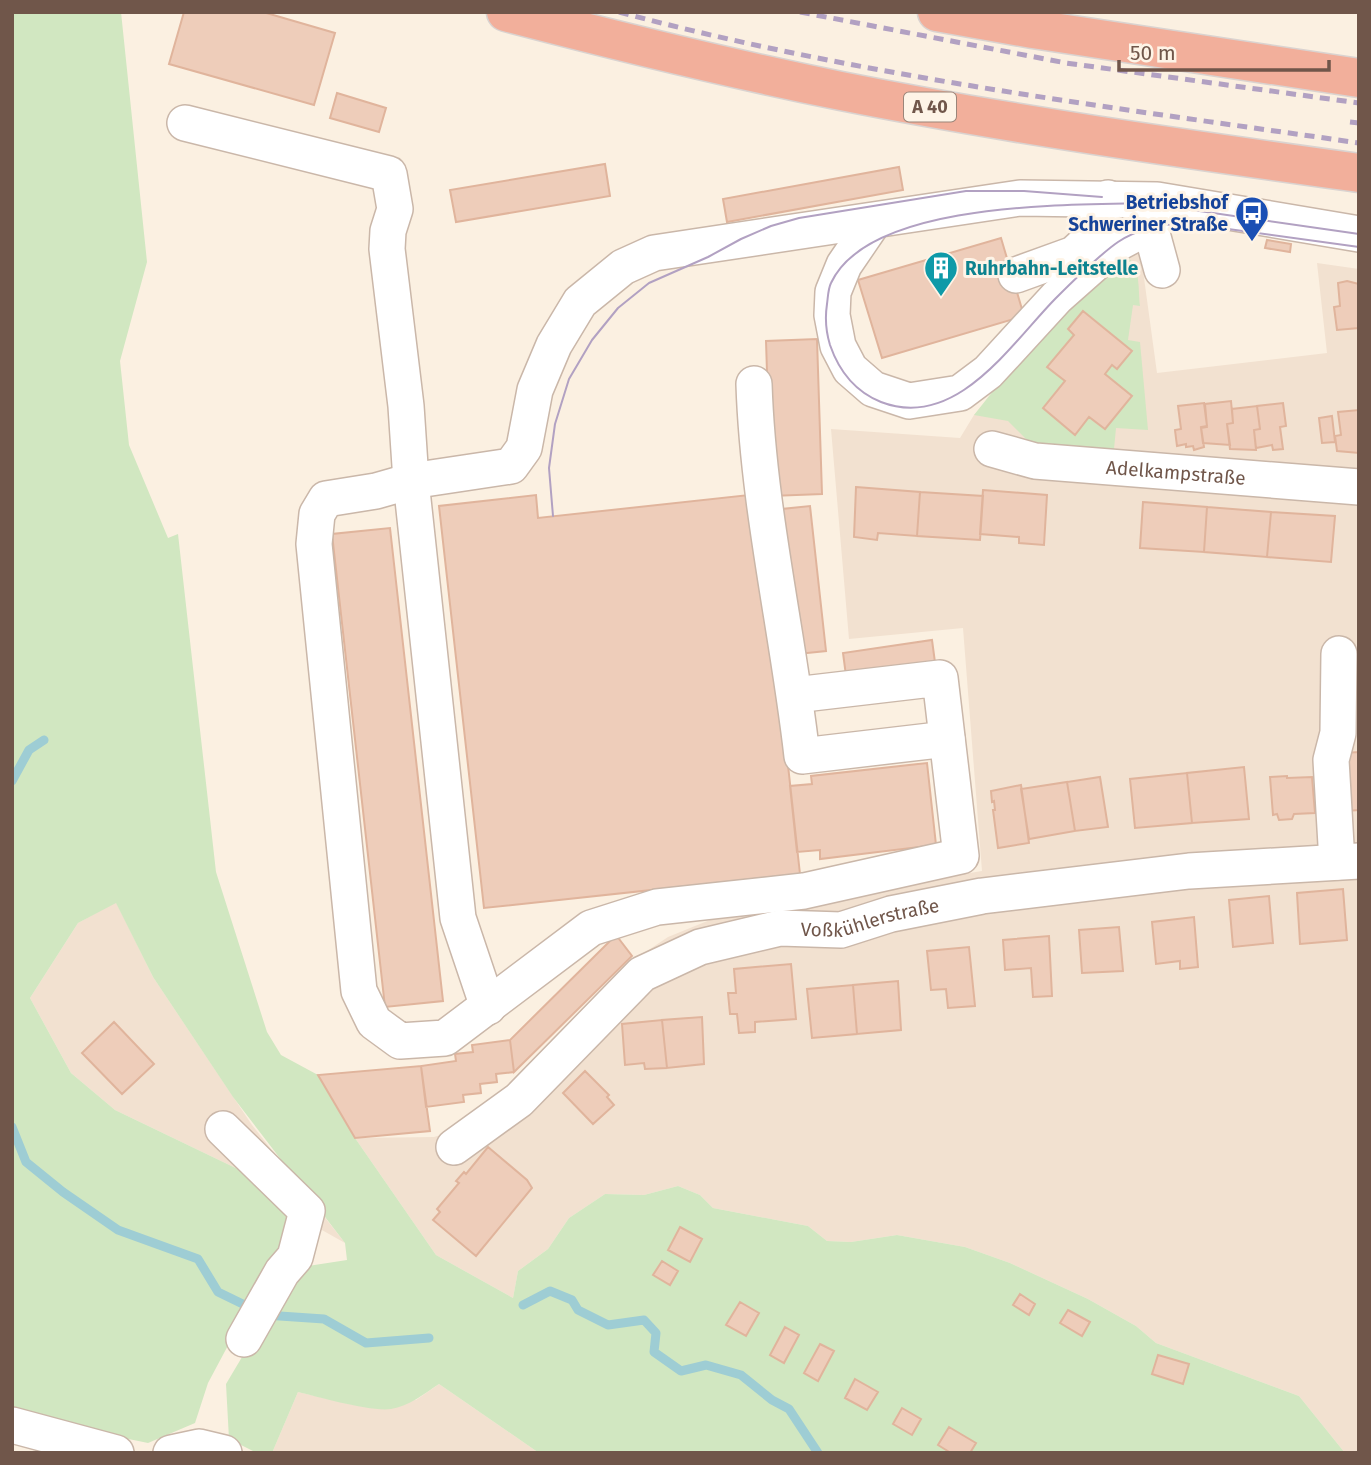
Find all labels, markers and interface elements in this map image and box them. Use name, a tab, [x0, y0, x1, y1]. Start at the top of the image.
scale bar	[1119, 28, 1329, 72]
text: 50 m	[1130, 40, 1176, 66]
road number: A 40	[904, 92, 956, 122]
place label: Betriebshof Schweriner Straße	[1068, 191, 1230, 236]
bus stop icon: Betriebshof Schweriner Straße	[1233, 194, 1271, 243]
building icon: Ruhrbahn-Leitstelle	[922, 249, 960, 298]
place label: Ruhrbahn-Leitstelle	[965, 257, 1138, 280]
street label: Adelkampstraße	[1105, 455, 1247, 489]
street label: Voßkühlerstraße	[800, 893, 941, 942]

